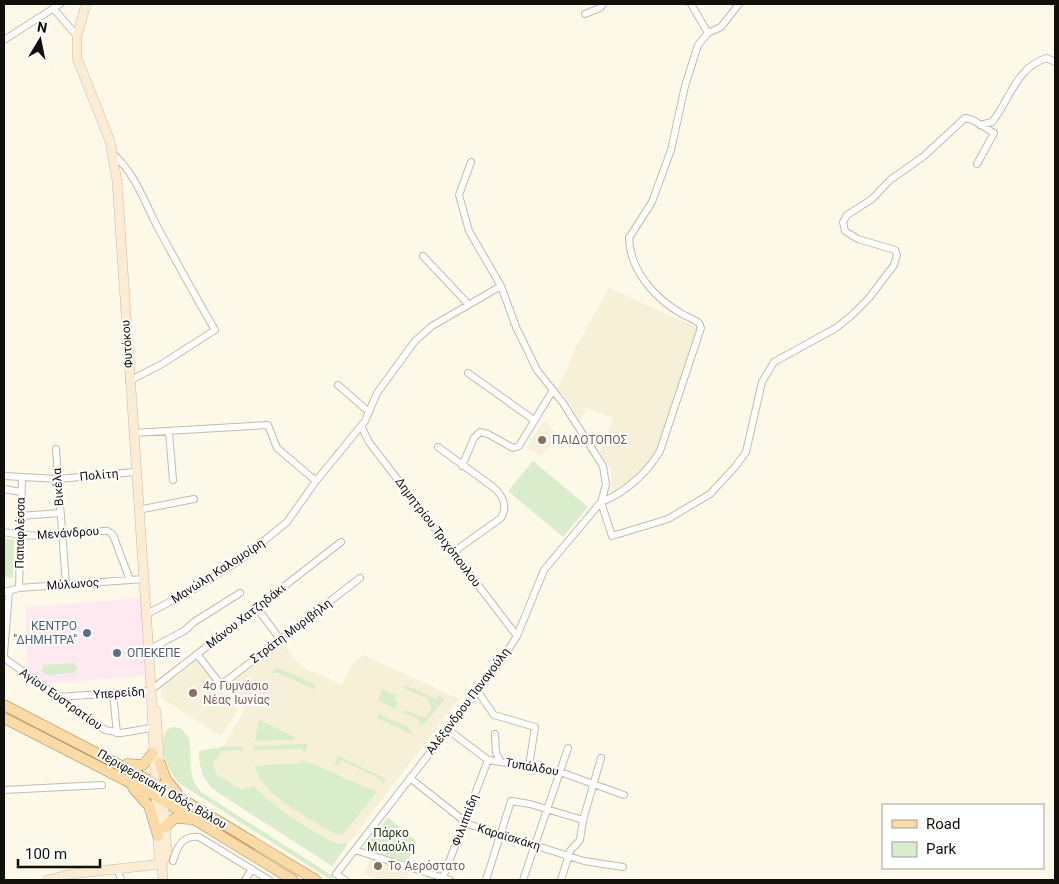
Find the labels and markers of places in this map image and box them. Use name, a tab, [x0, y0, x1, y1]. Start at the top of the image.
place label: ΠΑΙΔΟΤΟΠΟΣ	[552, 433, 627, 447]
marker: ΠΑΙΔΟΤΟΠΟΣ	[536, 434, 548, 446]
place label: ΚΕΝΤΡΟ ''ΔΗΜΗΤΡΑ''	[13, 619, 77, 647]
marker: ΚΕΝΤΡΟ ''ΔΗΜΗΤΡΑ''	[81, 627, 93, 639]
place label: ΟΠΕΚΕΠΕ	[127, 646, 181, 660]
marker: ΟΠΕΚΕΠΕ	[111, 647, 123, 659]
place label: 4ο Γυμνάσιο Νέας Ιωνίας	[203, 679, 270, 707]
marker: 4ο Γυμνάσιο Νέας Ιωνίας	[187, 687, 199, 699]
place label: Το Αερόστατο	[388, 859, 465, 873]
marker: Το Αερόστατο	[372, 860, 384, 872]

